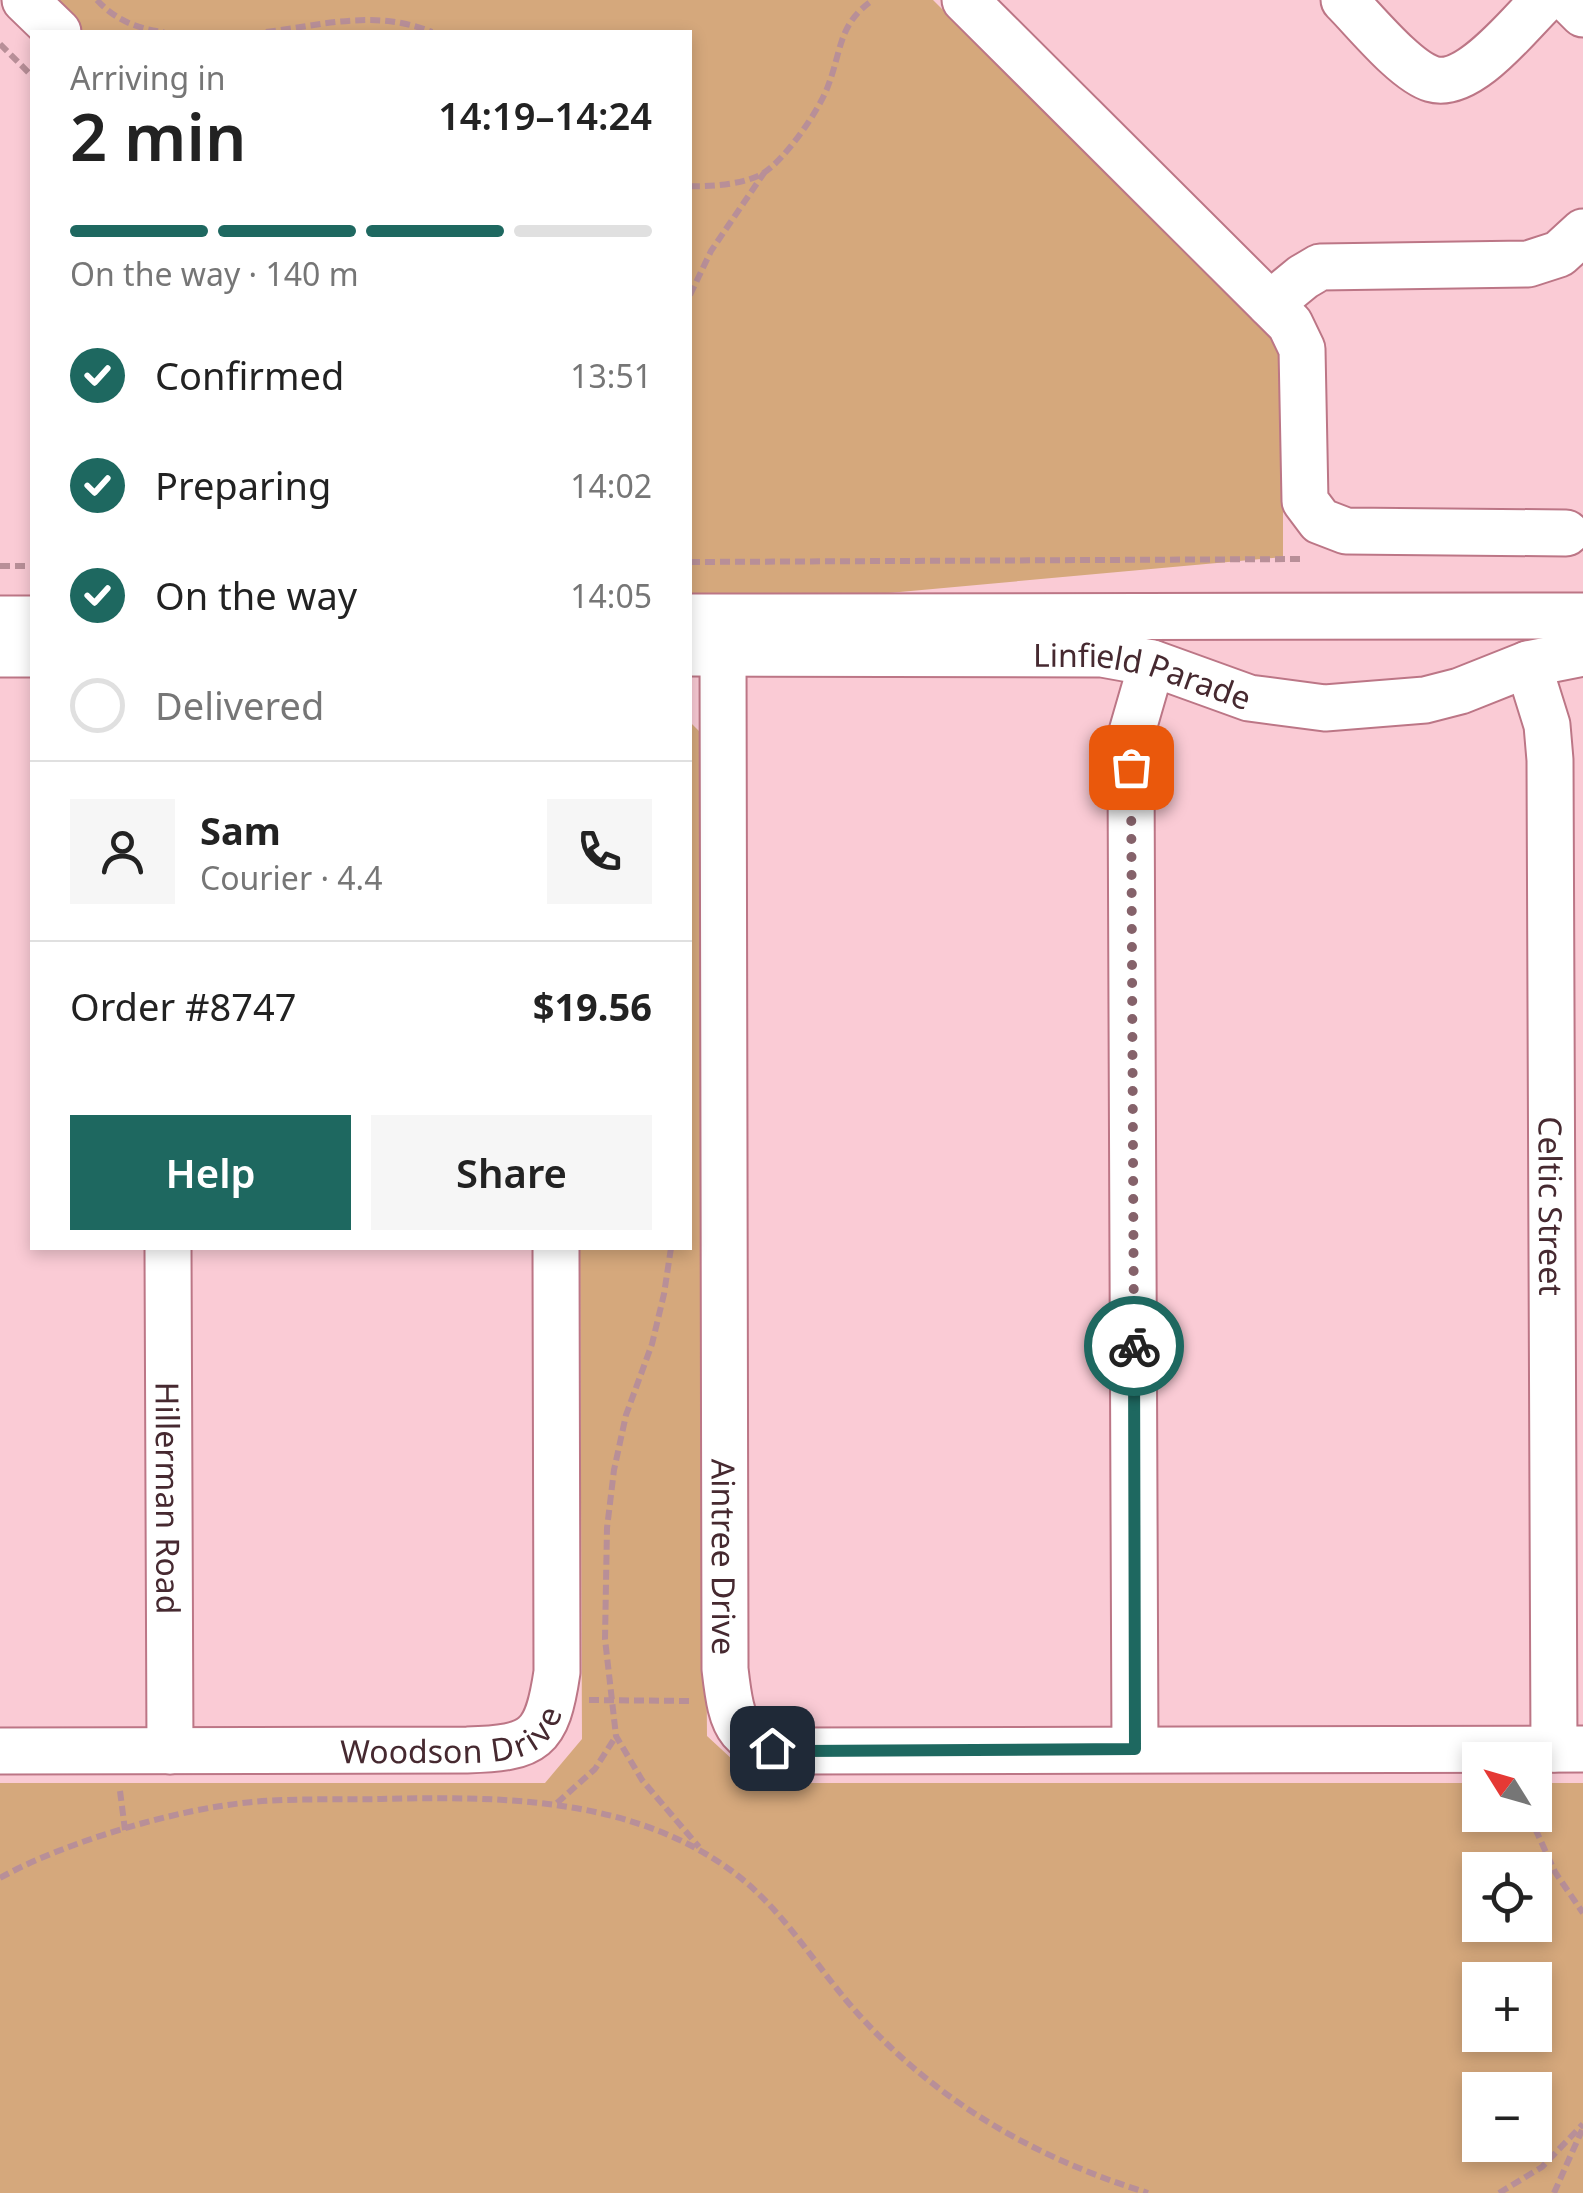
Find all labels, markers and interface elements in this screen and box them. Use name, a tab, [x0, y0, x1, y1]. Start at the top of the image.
text: Arriving in	[70, 56, 225, 99]
text: 14:19–14:24	[438, 89, 652, 141]
text: 2 min	[70, 92, 246, 180]
text: On the way · 140 m	[70, 252, 359, 295]
icon: check	[70, 348, 125, 403]
text: Confirmed	[155, 349, 344, 401]
text: 13:51	[570, 354, 652, 397]
icon: check	[70, 458, 125, 513]
text: Preparing	[155, 459, 331, 511]
text: 14:02	[570, 464, 652, 507]
icon: check	[70, 568, 125, 623]
text: On the way	[155, 569, 357, 621]
text: 14:05	[570, 574, 652, 617]
street label: Linfield Parade	[1033, 632, 1257, 719]
text: Delivered	[155, 679, 324, 731]
pin	[1089, 725, 1174, 810]
icon: bag	[1104, 740, 1159, 795]
button: person	[70, 799, 175, 904]
button: phone	[547, 799, 652, 904]
text: Sam	[200, 804, 281, 856]
text: Courier · 4.4	[200, 856, 383, 899]
text: Order #8747	[70, 980, 296, 1032]
text: $19.56	[533, 980, 652, 1032]
button: Help	[70, 1115, 351, 1230]
button: Share	[371, 1115, 652, 1230]
street label: Celtic Street	[1530, 1116, 1574, 1296]
courier	[1084, 1296, 1184, 1396]
icon: bike	[1107, 1319, 1162, 1374]
street label: Hillerman Road	[147, 1382, 191, 1614]
street label: Aintree Drive	[703, 1459, 746, 1655]
street label: Woodson Drive	[340, 1700, 570, 1772]
pin	[730, 1706, 815, 1791]
icon: home	[745, 1721, 800, 1776]
north arrow	[1462, 1742, 1552, 1832]
map controls	[1462, 1742, 1552, 2162]
button: locate	[1462, 1852, 1552, 1942]
button: +	[1462, 1962, 1552, 2052]
button: −	[1462, 2072, 1552, 2162]

